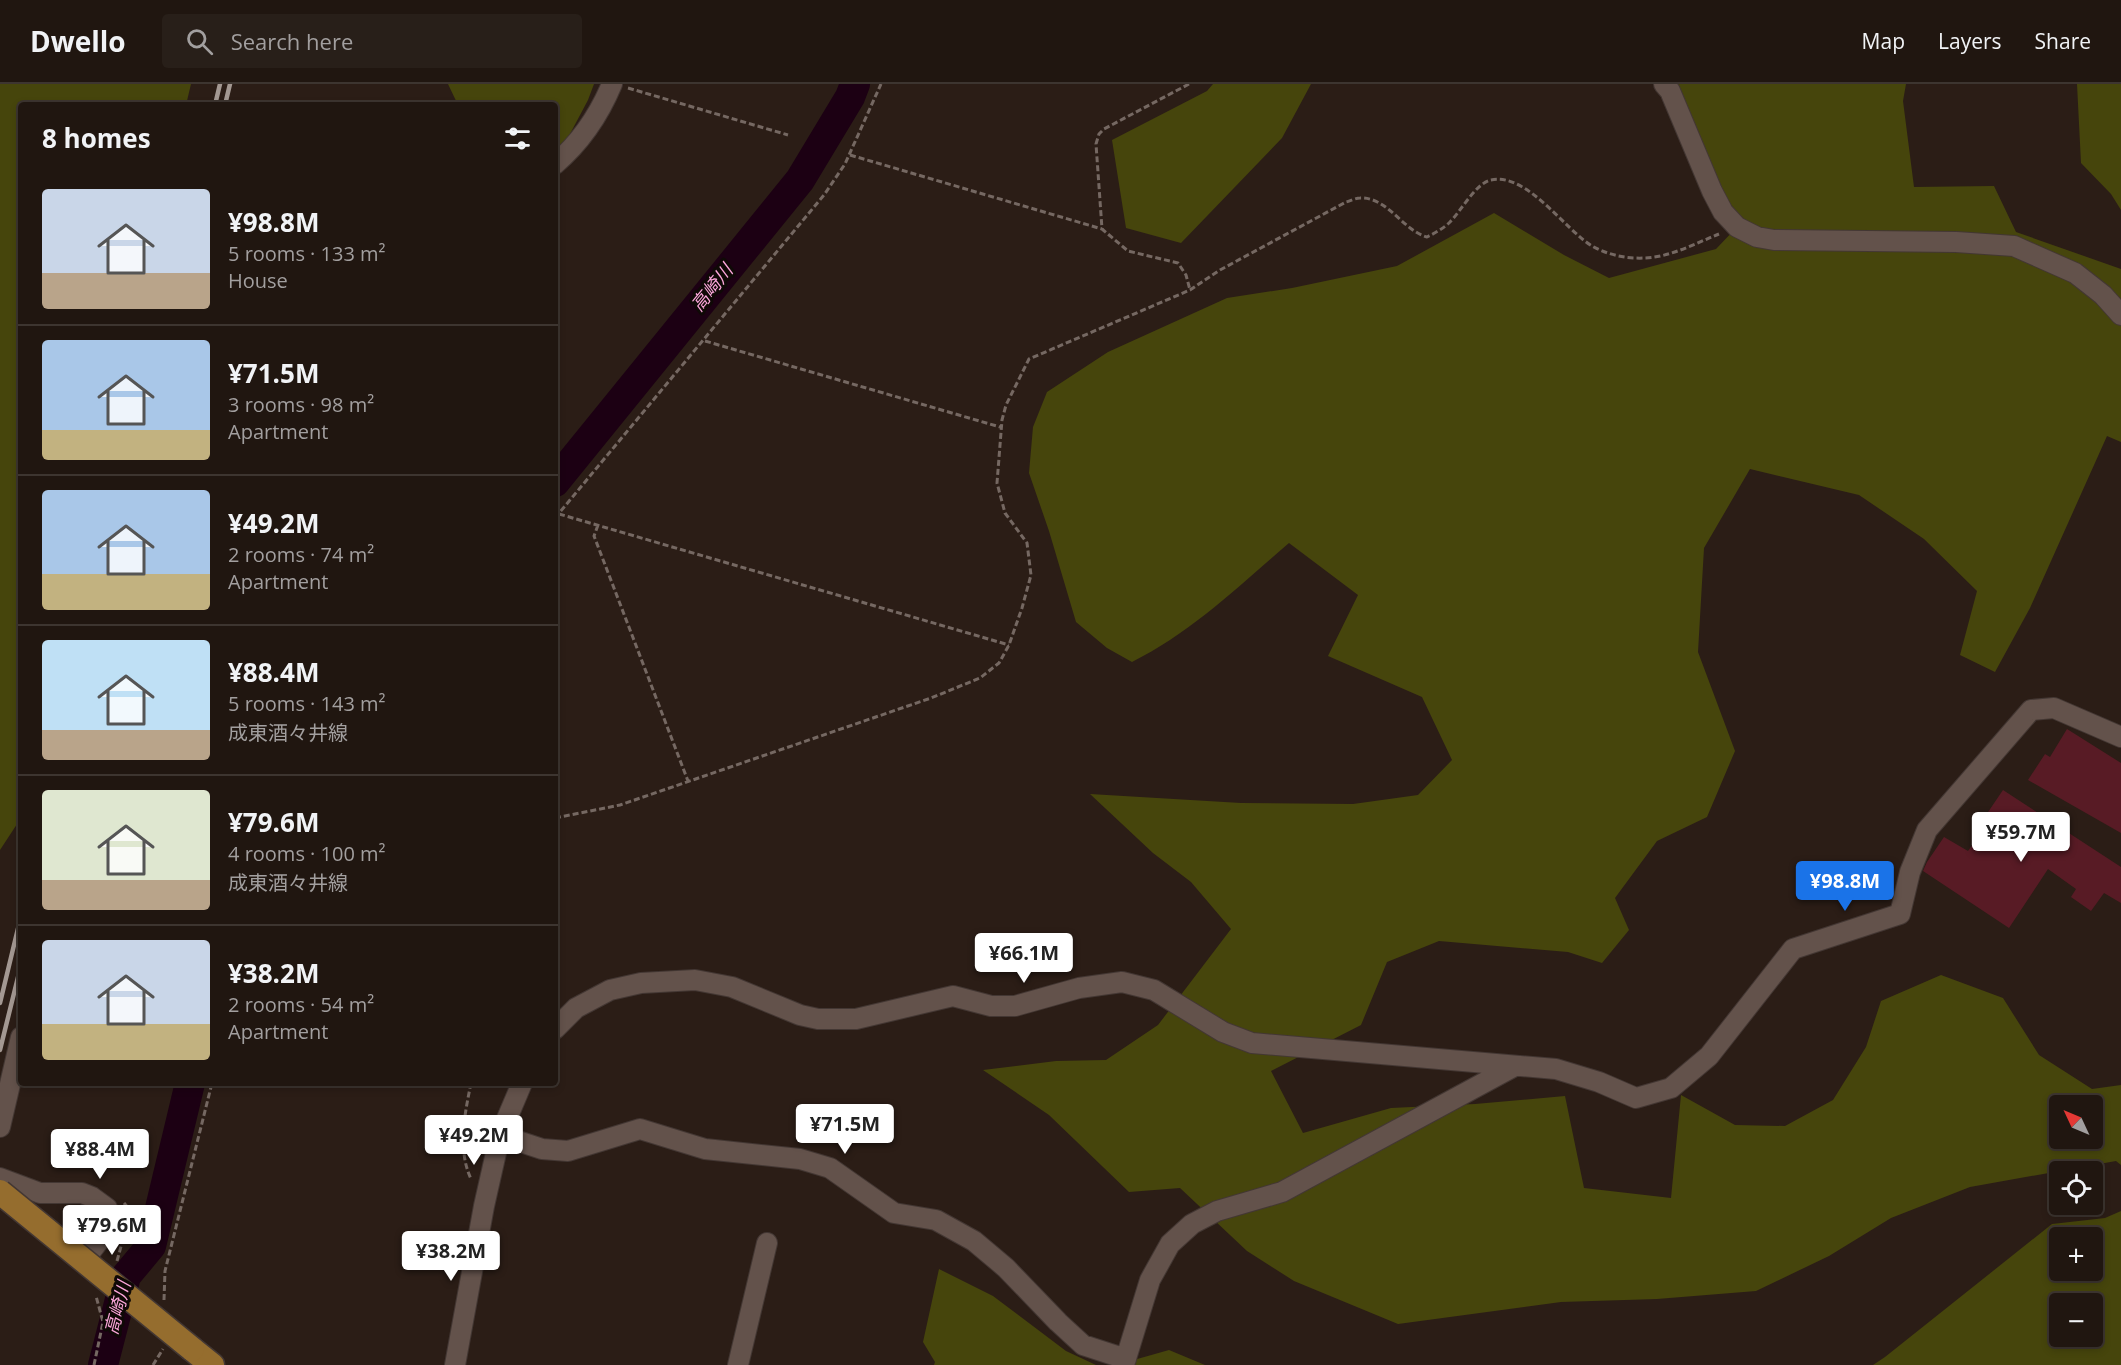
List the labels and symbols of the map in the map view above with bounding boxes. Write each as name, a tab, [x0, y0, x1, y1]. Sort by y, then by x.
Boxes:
water label: 高崎川	[685, 257, 739, 316]
pin: ¥59.7M	[1972, 812, 2070, 863]
pin: ¥98.8M	[1796, 861, 1894, 912]
pin: ¥66.1M	[975, 933, 1073, 984]
north arrow	[2049, 1095, 2103, 1149]
pin: ¥71.5M	[796, 1104, 894, 1155]
pin: ¥49.2M	[425, 1115, 523, 1166]
pin: ¥88.4M	[51, 1129, 149, 1180]
pin: ¥79.6M	[63, 1205, 161, 1256]
pin: ¥38.2M	[402, 1231, 500, 1282]
water label: 高崎川	[98, 1277, 136, 1337]

